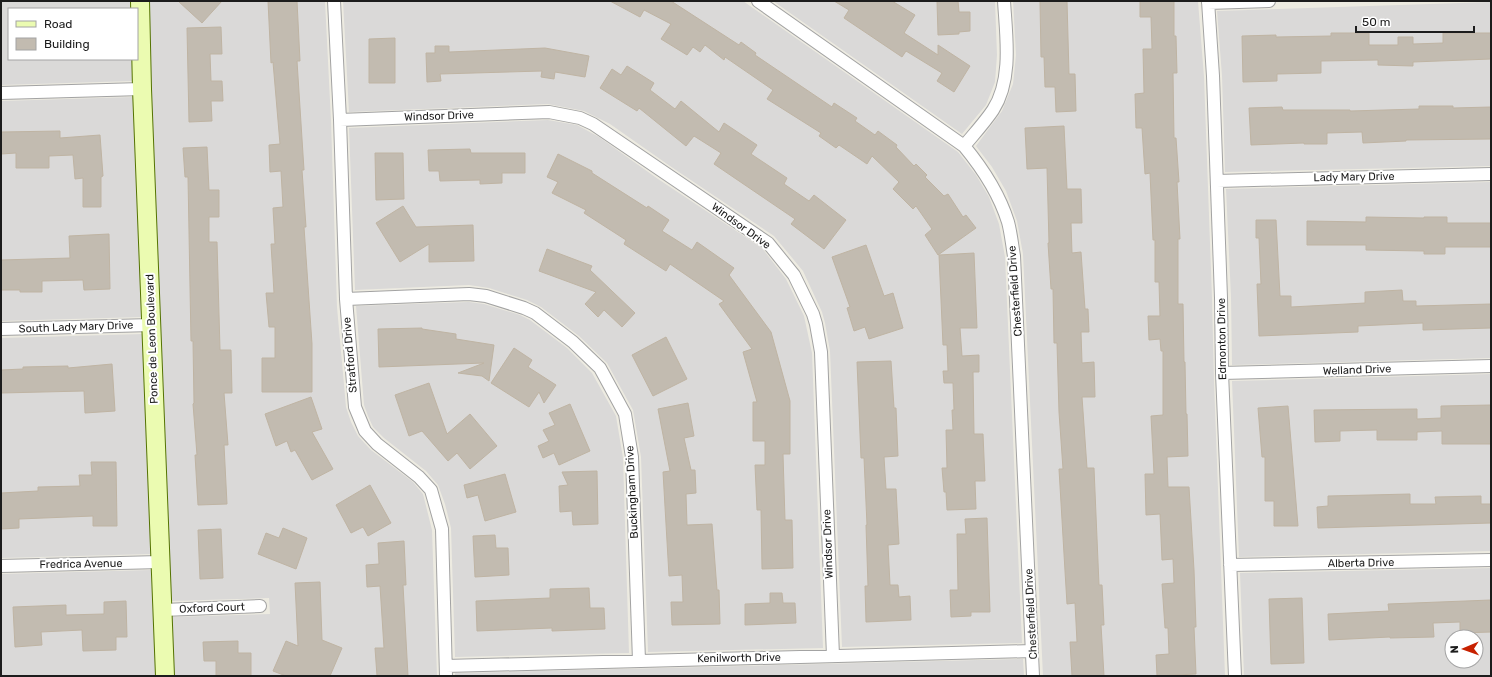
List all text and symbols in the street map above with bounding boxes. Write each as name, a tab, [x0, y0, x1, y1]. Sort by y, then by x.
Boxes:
legend	[8, 8, 138, 60]
scale bar	[1356, 8, 1474, 34]
text: 50 m	[1362, 15, 1390, 29]
text: Road	[44, 17, 72, 31]
text: Building	[44, 37, 90, 51]
street label: Windsor Drive	[404, 108, 474, 124]
street label: Lady Mary Drive	[1313, 170, 1395, 184]
street label: Windsor Drive	[709, 200, 773, 252]
street label: Chesterfield Drive	[1005, 245, 1025, 337]
street label: Ponce de Leon Boulevard	[143, 274, 161, 404]
street label: Edmonton Drive	[1215, 298, 1229, 380]
street label: Stratford Drive	[340, 317, 360, 393]
street label: South Lady Mary Drive	[18, 319, 134, 335]
street label: Welland Drive	[1323, 362, 1391, 378]
street label: Buckingham Drive	[623, 445, 641, 539]
street label: Windsor Drive	[820, 509, 836, 579]
street label: Alberta Drive	[1328, 556, 1394, 570]
street label: Fredrica Avenue	[39, 557, 123, 571]
street label: Chesterfield Drive	[1022, 568, 1040, 660]
street label: Oxford Court	[179, 600, 246, 616]
north arrow	[1444, 629, 1484, 669]
text: N	[1448, 645, 1461, 654]
street label: Kenilworth Drive	[697, 651, 781, 665]

